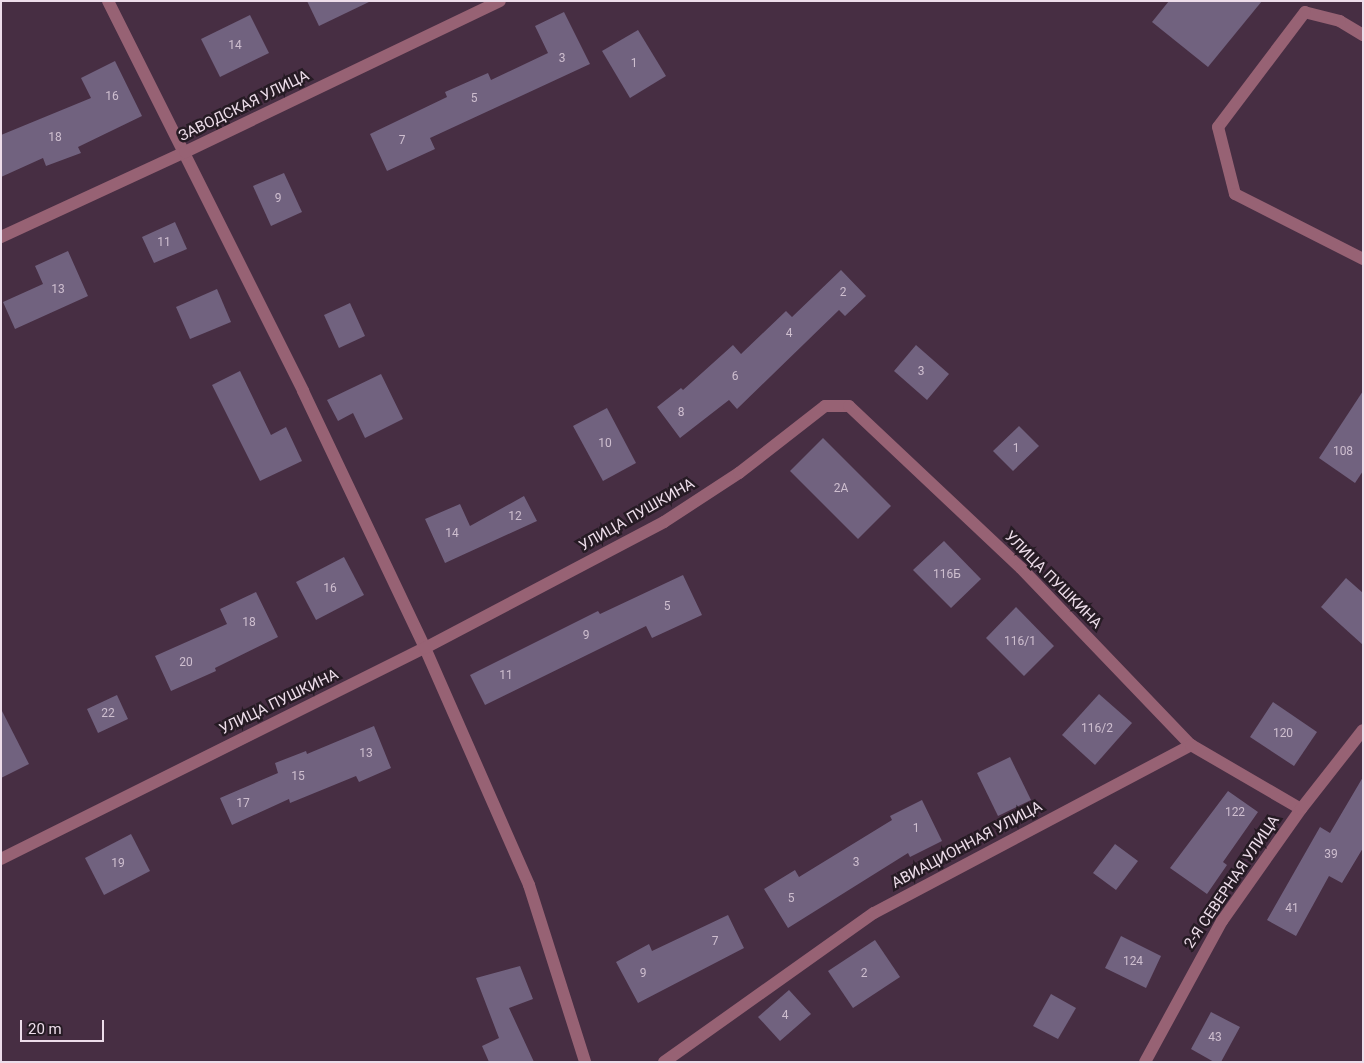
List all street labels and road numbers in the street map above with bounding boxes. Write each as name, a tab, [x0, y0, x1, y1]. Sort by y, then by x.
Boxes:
street label: ЗАВОДСКАЯ УЛИЦА	[176, 67, 312, 145]
street label: УЛИЦА ПУШКИНА	[576, 475, 698, 555]
street label: УЛИЦА ПУШКИНА	[1001, 528, 1105, 632]
street label: УЛИЦА ПУШКИНА	[217, 665, 341, 739]
street label: АВИАЦИОННАЯ УЛИЦА	[889, 798, 1045, 892]
street label: 2-Я СЕВЕРНАЯ УЛИЦА	[1181, 812, 1283, 952]

